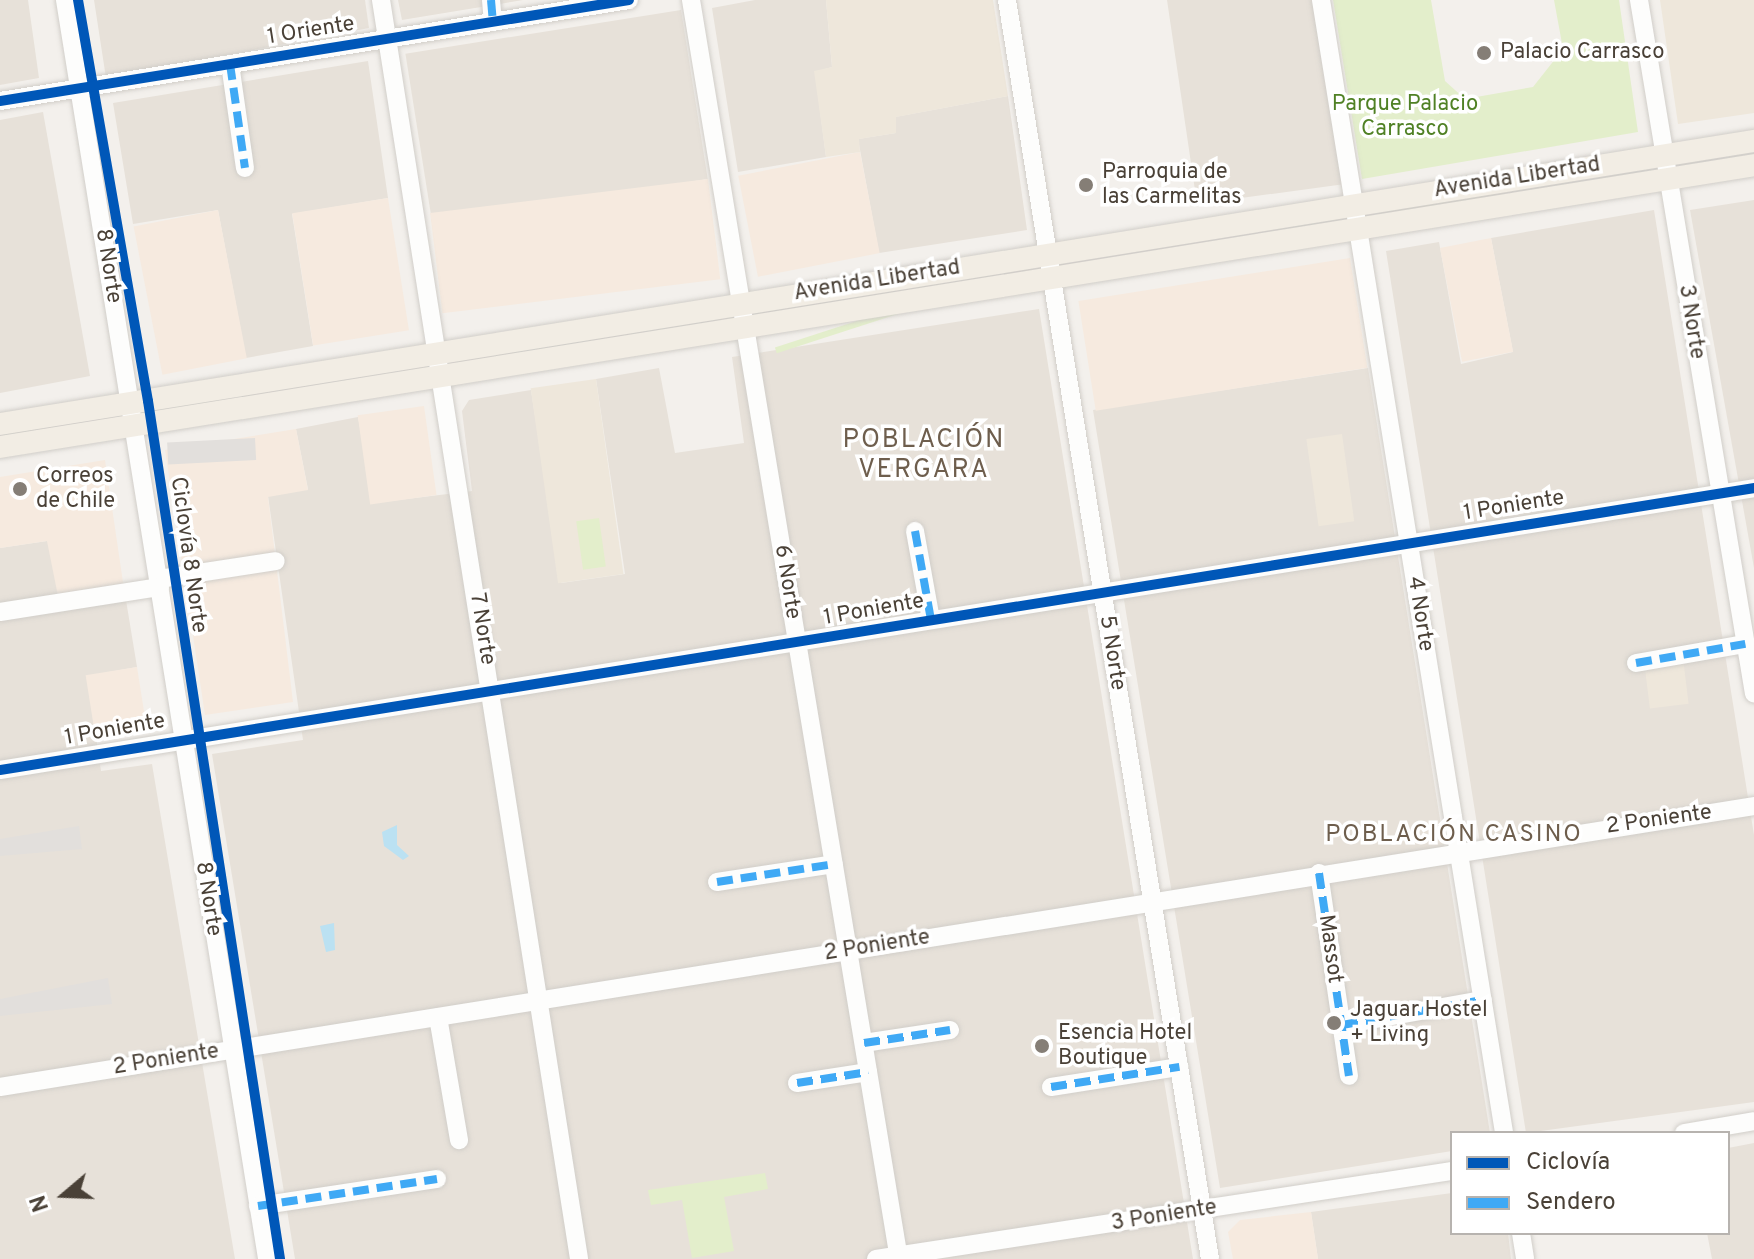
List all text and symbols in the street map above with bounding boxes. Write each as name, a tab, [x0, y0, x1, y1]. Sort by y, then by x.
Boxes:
street label: 1 Oriente	[266, 11, 356, 51]
place label: Palacio Carrasco	[1500, 40, 1664, 66]
marker: Palacio Carrasco	[1475, 44, 1493, 62]
park label: Parque Palacio Carrasco	[1332, 91, 1478, 142]
street label: Avenida Libertad	[1432, 152, 1602, 204]
place label: Parroquia de las Carmelitas	[1102, 159, 1242, 210]
marker: Parroquia de las Carmelitas	[1077, 176, 1095, 194]
street label: 8 Norte	[89, 227, 127, 305]
street label: Avenida Libertad	[792, 255, 962, 307]
street label: 3 Norte	[1672, 283, 1710, 361]
district label: POBLACIÓN VERGARA	[843, 425, 1005, 486]
place label: Correos de Chile	[36, 463, 115, 514]
street label: Ciclovía 8 Norte	[164, 475, 212, 635]
marker: Correos de Chile	[11, 480, 29, 498]
street label: 1 Poniente	[1462, 485, 1566, 527]
street label: 6 Norte	[768, 543, 806, 621]
street label: 4 Norte	[1401, 575, 1439, 653]
street label: 1 Poniente	[822, 588, 926, 632]
street label: 7 Norte	[463, 591, 501, 667]
street label: 5 Norte	[1093, 614, 1131, 692]
street label: 1 Poniente	[63, 708, 167, 752]
street label: 2 Poniente	[1604, 800, 1714, 840]
district label: POBLACIÓN CASINO	[1325, 822, 1583, 850]
street label: 8 Norte	[189, 860, 227, 938]
street label: Massot	[1312, 913, 1348, 985]
street label: 2 Poniente	[822, 925, 932, 967]
place label: Jaguar Hostel + Living	[1350, 997, 1488, 1048]
marker: Jaguar Hostel + Living	[1325, 1014, 1343, 1032]
place label: Esencia Hotel Boutique	[1058, 1020, 1192, 1072]
marker: Esencia Hotel Boutique	[1033, 1037, 1051, 1055]
street label: 2 Poniente	[111, 1039, 221, 1081]
legend	[1450, 1131, 1730, 1235]
text: Ciclovía	[1526, 1148, 1610, 1178]
north arrow	[24, 1155, 104, 1235]
text: Sendero	[1526, 1188, 1616, 1218]
text: N	[26, 1191, 56, 1215]
street label: 3 Poniente	[1109, 1195, 1219, 1237]

